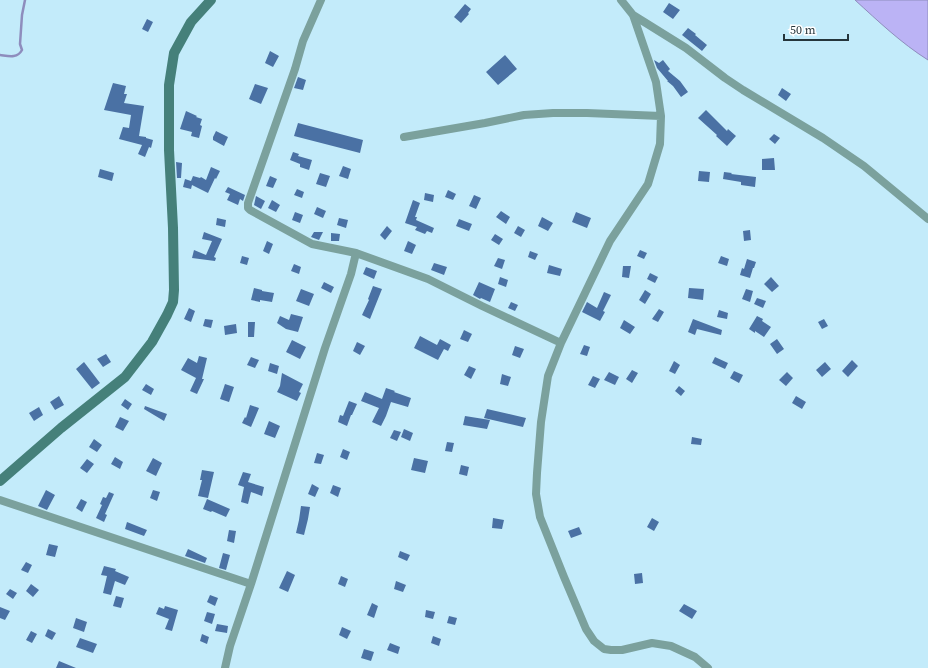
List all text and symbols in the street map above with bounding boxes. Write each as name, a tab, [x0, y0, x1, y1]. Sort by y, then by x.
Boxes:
scale bar	[784, 16, 848, 42]
text: 50 m	[790, 22, 816, 38]

